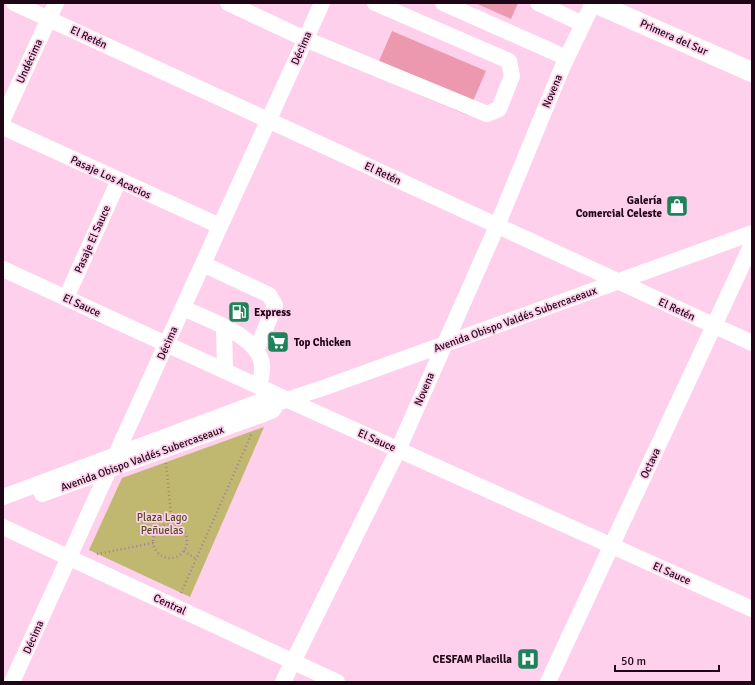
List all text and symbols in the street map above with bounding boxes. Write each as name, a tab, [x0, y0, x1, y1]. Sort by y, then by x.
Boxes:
street label: Primera del Sur	[638, 17, 710, 58]
street label: El Retén	[68, 23, 109, 52]
street label: Décima	[288, 29, 315, 67]
street label: Undécima	[14, 37, 46, 85]
street label: Novena	[540, 72, 565, 110]
street label: Pasaje Los Acacios	[68, 153, 153, 202]
street label: El Retén	[362, 159, 403, 188]
shop icon: Galería Comercial Celeste	[664, 193, 690, 219]
place label: Galería Comercial Celeste	[576, 194, 663, 220]
street label: Pasaje El Sauce	[72, 203, 113, 275]
street label: Avenida Obispo Valdés Subercaseaux	[432, 284, 599, 355]
street label: El Sauce	[61, 291, 103, 320]
street label: El Retén	[656, 295, 697, 324]
fuel station icon: Express	[226, 299, 252, 325]
place label: Express	[254, 306, 291, 319]
street label: Décima	[154, 324, 181, 362]
supermarket icon: Top Chicken	[265, 329, 291, 355]
place label: Top Chicken	[294, 336, 351, 349]
street label: Novena	[412, 370, 437, 408]
street label: Avenida Obispo Valdés Subercaseaux	[59, 423, 226, 494]
street label: El Sauce	[356, 426, 398, 455]
street label: Octava	[638, 445, 663, 481]
park label: Plaza Lago Peñuelas	[137, 511, 188, 537]
street label: El Sauce	[651, 559, 693, 588]
street label: Central	[151, 591, 188, 618]
street label: Décima	[20, 618, 47, 656]
hospital icon: CESFAM Placilla	[515, 646, 541, 672]
scale bar	[615, 647, 719, 673]
place label: CESFAM Placilla	[432, 653, 512, 666]
text: 50 m	[621, 654, 646, 669]

